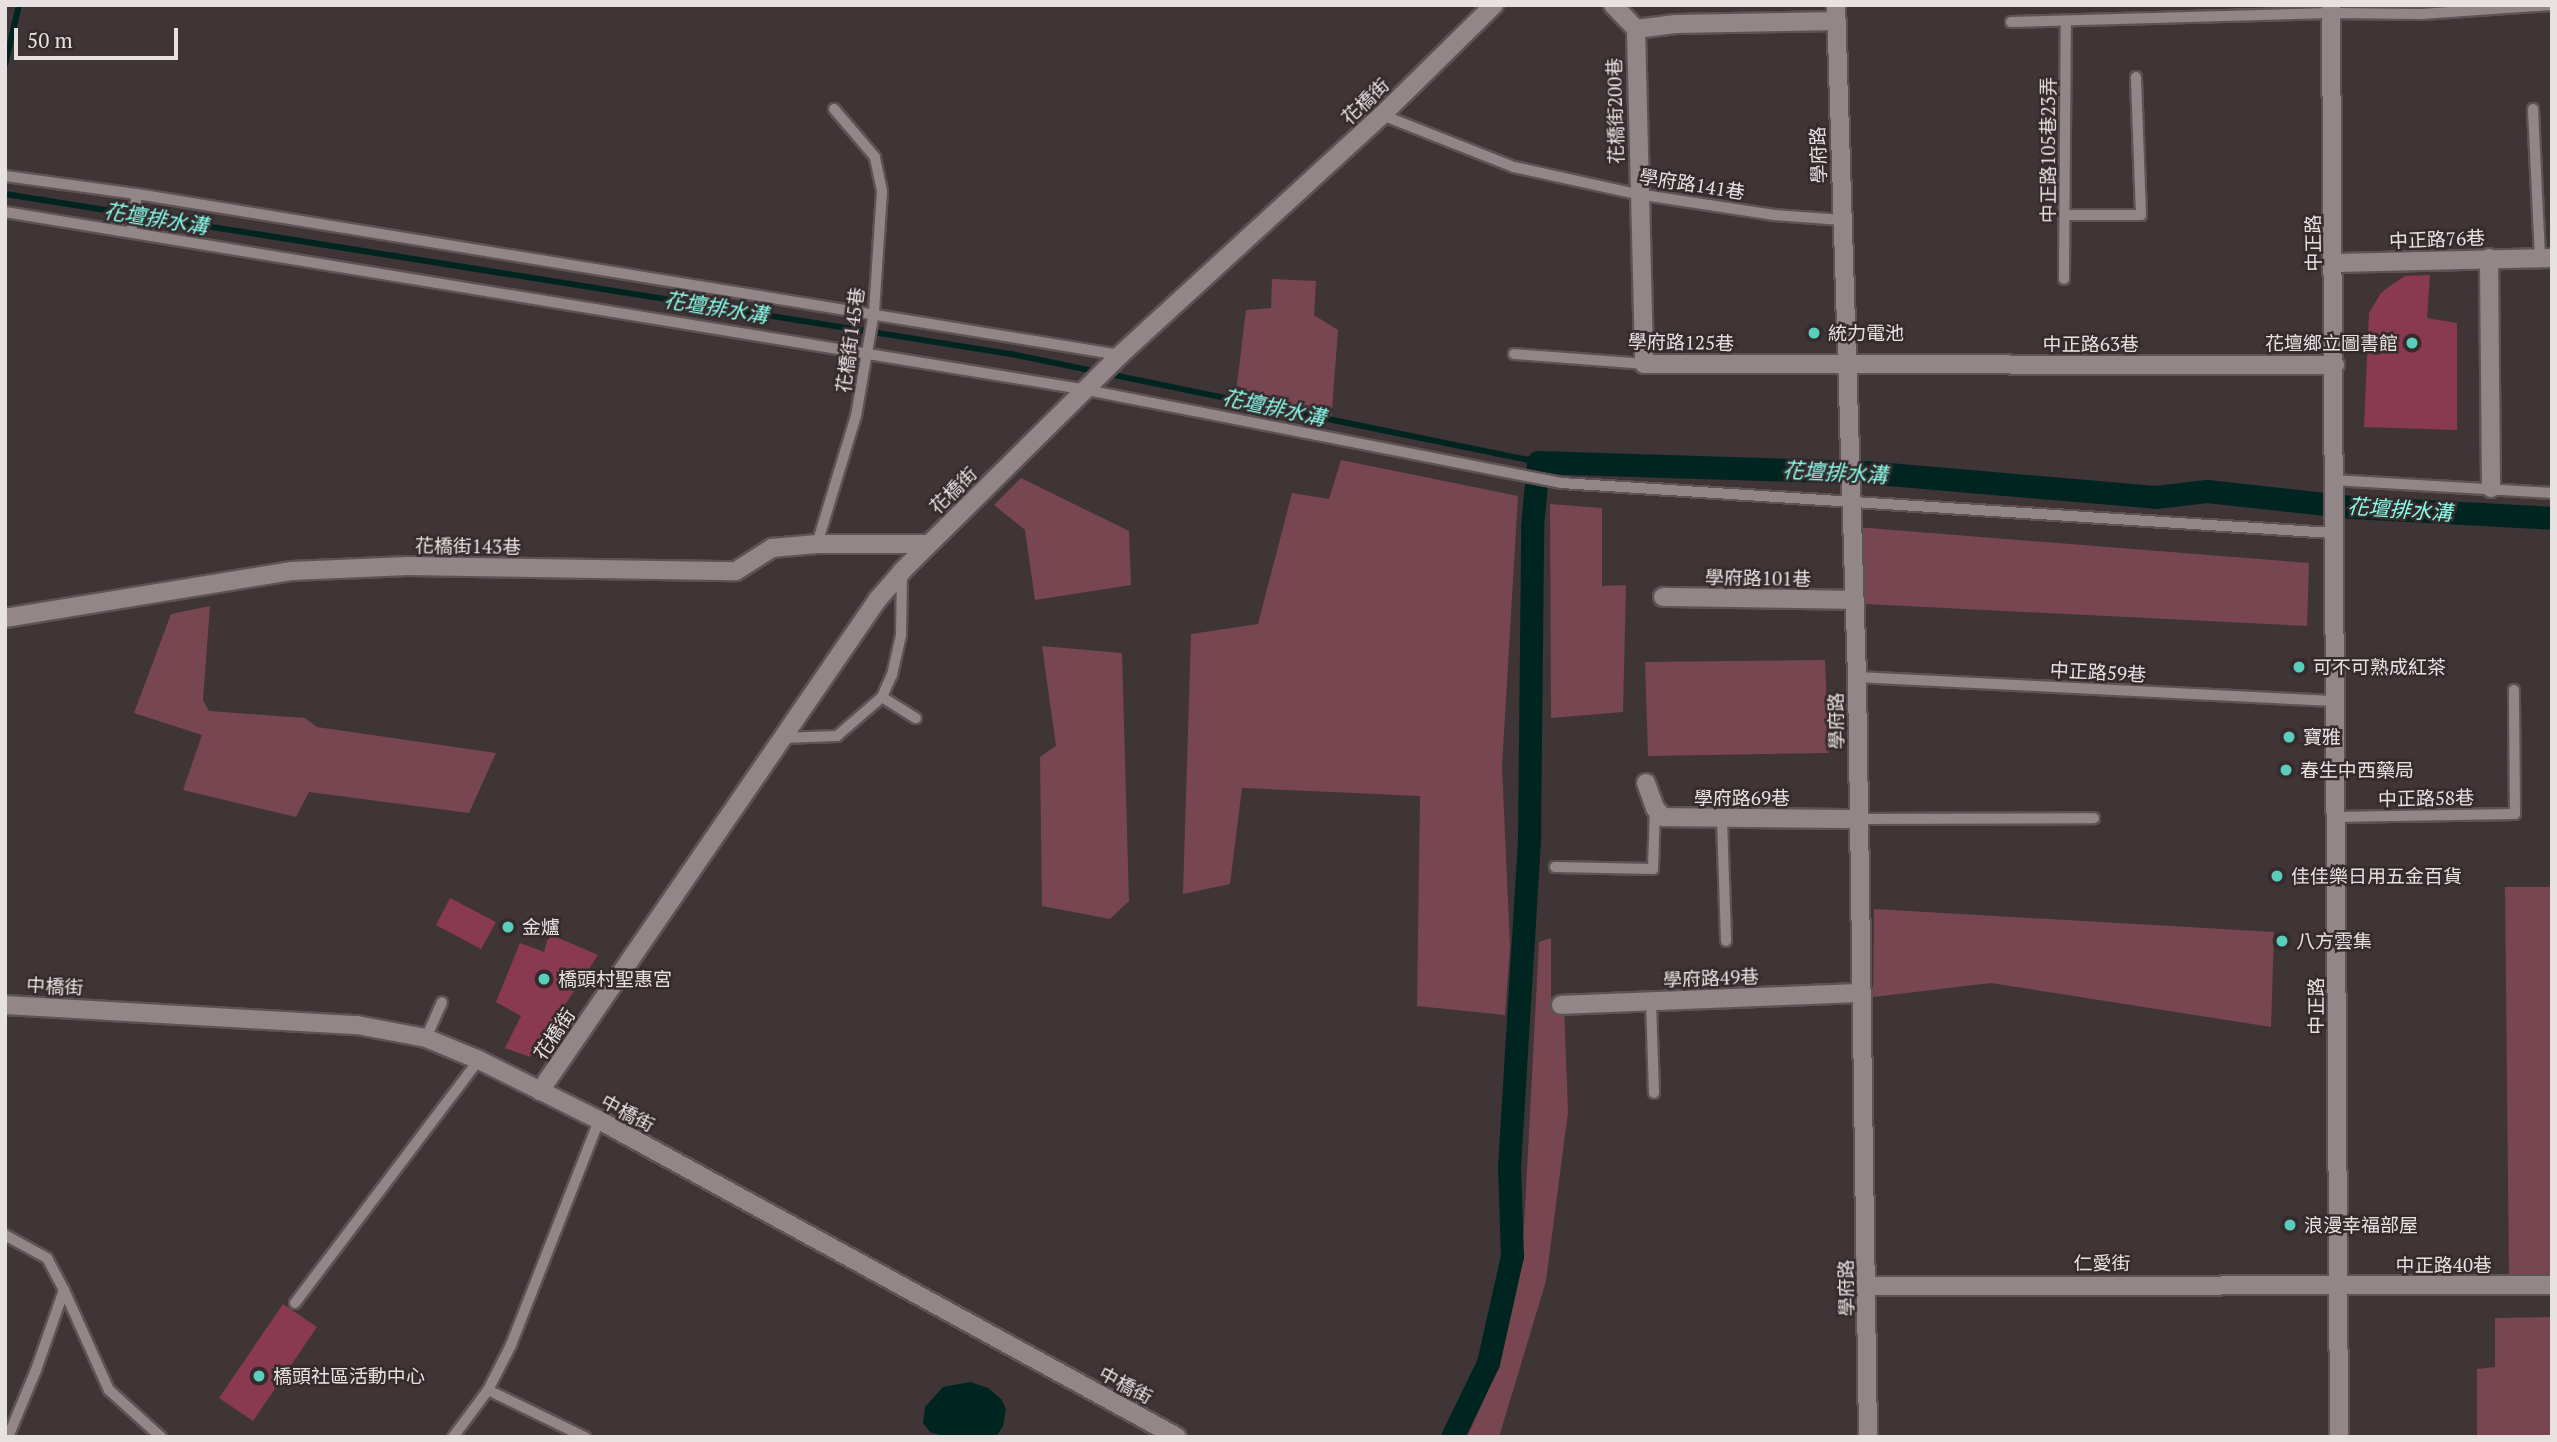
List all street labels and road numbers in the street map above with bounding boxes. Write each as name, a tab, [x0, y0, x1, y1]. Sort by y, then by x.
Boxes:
street label: 花橋街200巷	[1603, 58, 1627, 164]
street label: 花橋街	[1336, 73, 1394, 129]
street label: 中正路105巷23弄	[2037, 77, 2059, 223]
street label: 學府路	[1806, 126, 1830, 184]
street label: 學府路141巷	[1638, 164, 1746, 204]
street label: 中正路	[2301, 214, 2325, 272]
street label: 中正路76巷	[2389, 226, 2485, 252]
street label: 花橋街145巷	[831, 286, 869, 394]
street label: 學府路125巷	[1628, 330, 1734, 354]
street label: 中正路63巷	[2043, 333, 2139, 355]
street label: 花橋街	[925, 462, 981, 518]
street label: 花橋街143巷	[415, 534, 521, 558]
street label: 學府路101巷	[1705, 566, 1811, 590]
street label: 中正路59巷	[2049, 658, 2147, 686]
street label: 學府路	[1824, 692, 1848, 750]
street label: 中正路58巷	[2378, 786, 2474, 810]
street label: 學府路69巷	[1694, 787, 1790, 809]
street label: 學府路49巷	[1663, 965, 1759, 991]
street label: 中橋街	[26, 973, 84, 999]
street label: 中正路	[2305, 978, 2327, 1034]
street label: 花橋街	[529, 1004, 579, 1064]
street label: 中橋街	[597, 1090, 659, 1136]
street label: 仁愛街	[2074, 1252, 2130, 1274]
street label: 中正路40巷	[2396, 1254, 2492, 1276]
street label: 學府路	[1834, 1259, 1858, 1317]
street label: 中橋街	[1095, 1362, 1157, 1408]

